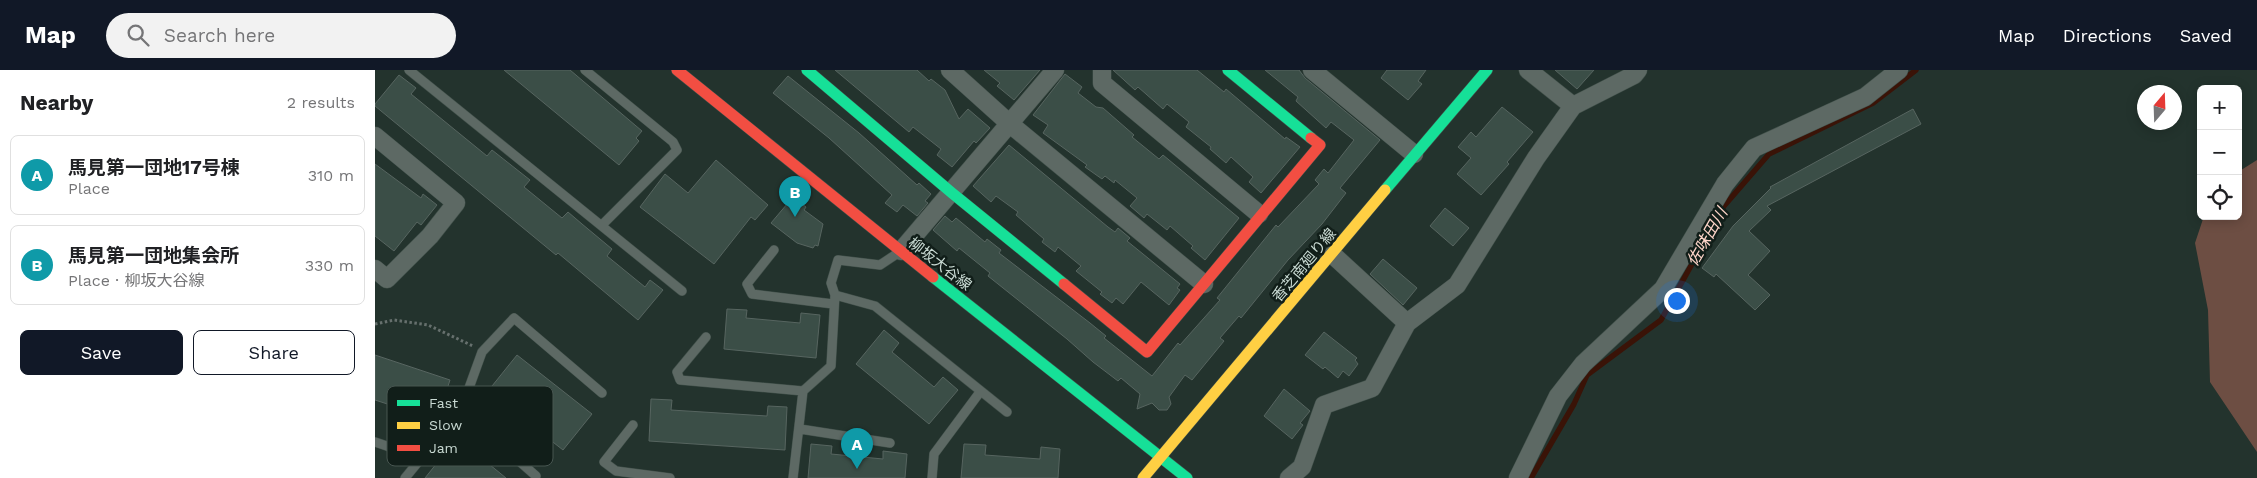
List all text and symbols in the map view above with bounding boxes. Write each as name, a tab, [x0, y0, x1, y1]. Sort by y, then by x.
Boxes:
search box	[106, 13, 456, 58]
text: Map	[25, 21, 76, 49]
icon: search	[124, 21, 152, 49]
text: Search here	[164, 24, 275, 47]
text: Map	[1998, 25, 2035, 46]
text: Directions	[2063, 25, 2152, 46]
text: Saved	[2180, 25, 2232, 46]
north arrow	[2137, 85, 2182, 130]
map controls	[2197, 85, 2242, 220]
button: +	[2197, 85, 2242, 130]
text: Nearby	[20, 90, 93, 115]
text: 2 results	[287, 93, 355, 112]
button: −	[2197, 130, 2242, 175]
text: 馬見第一団地17号棟	[68, 156, 240, 179]
text: A	[32, 166, 42, 185]
text: 310 m	[308, 166, 354, 185]
button: locate	[2197, 175, 2242, 220]
pin: B	[779, 176, 811, 217]
text: Place	[68, 179, 110, 198]
water label: 佐味田川	[1683, 203, 1732, 269]
street label: 香芝南廻り線	[1268, 225, 1340, 305]
street label: 柳坂大谷線	[905, 234, 975, 294]
text: 馬見第一団地集会所	[68, 244, 239, 267]
text: B	[32, 256, 42, 275]
text: 330 m	[305, 256, 354, 275]
text: Place · 柳坂大谷線	[68, 271, 204, 290]
your location	[1664, 288, 1690, 314]
button: Save	[20, 330, 183, 375]
button: Share	[193, 330, 355, 375]
legend	[387, 386, 553, 466]
text: Fast	[429, 395, 458, 411]
text: Slow	[429, 417, 462, 433]
pin: A	[841, 428, 873, 469]
text: Jam	[429, 440, 458, 456]

